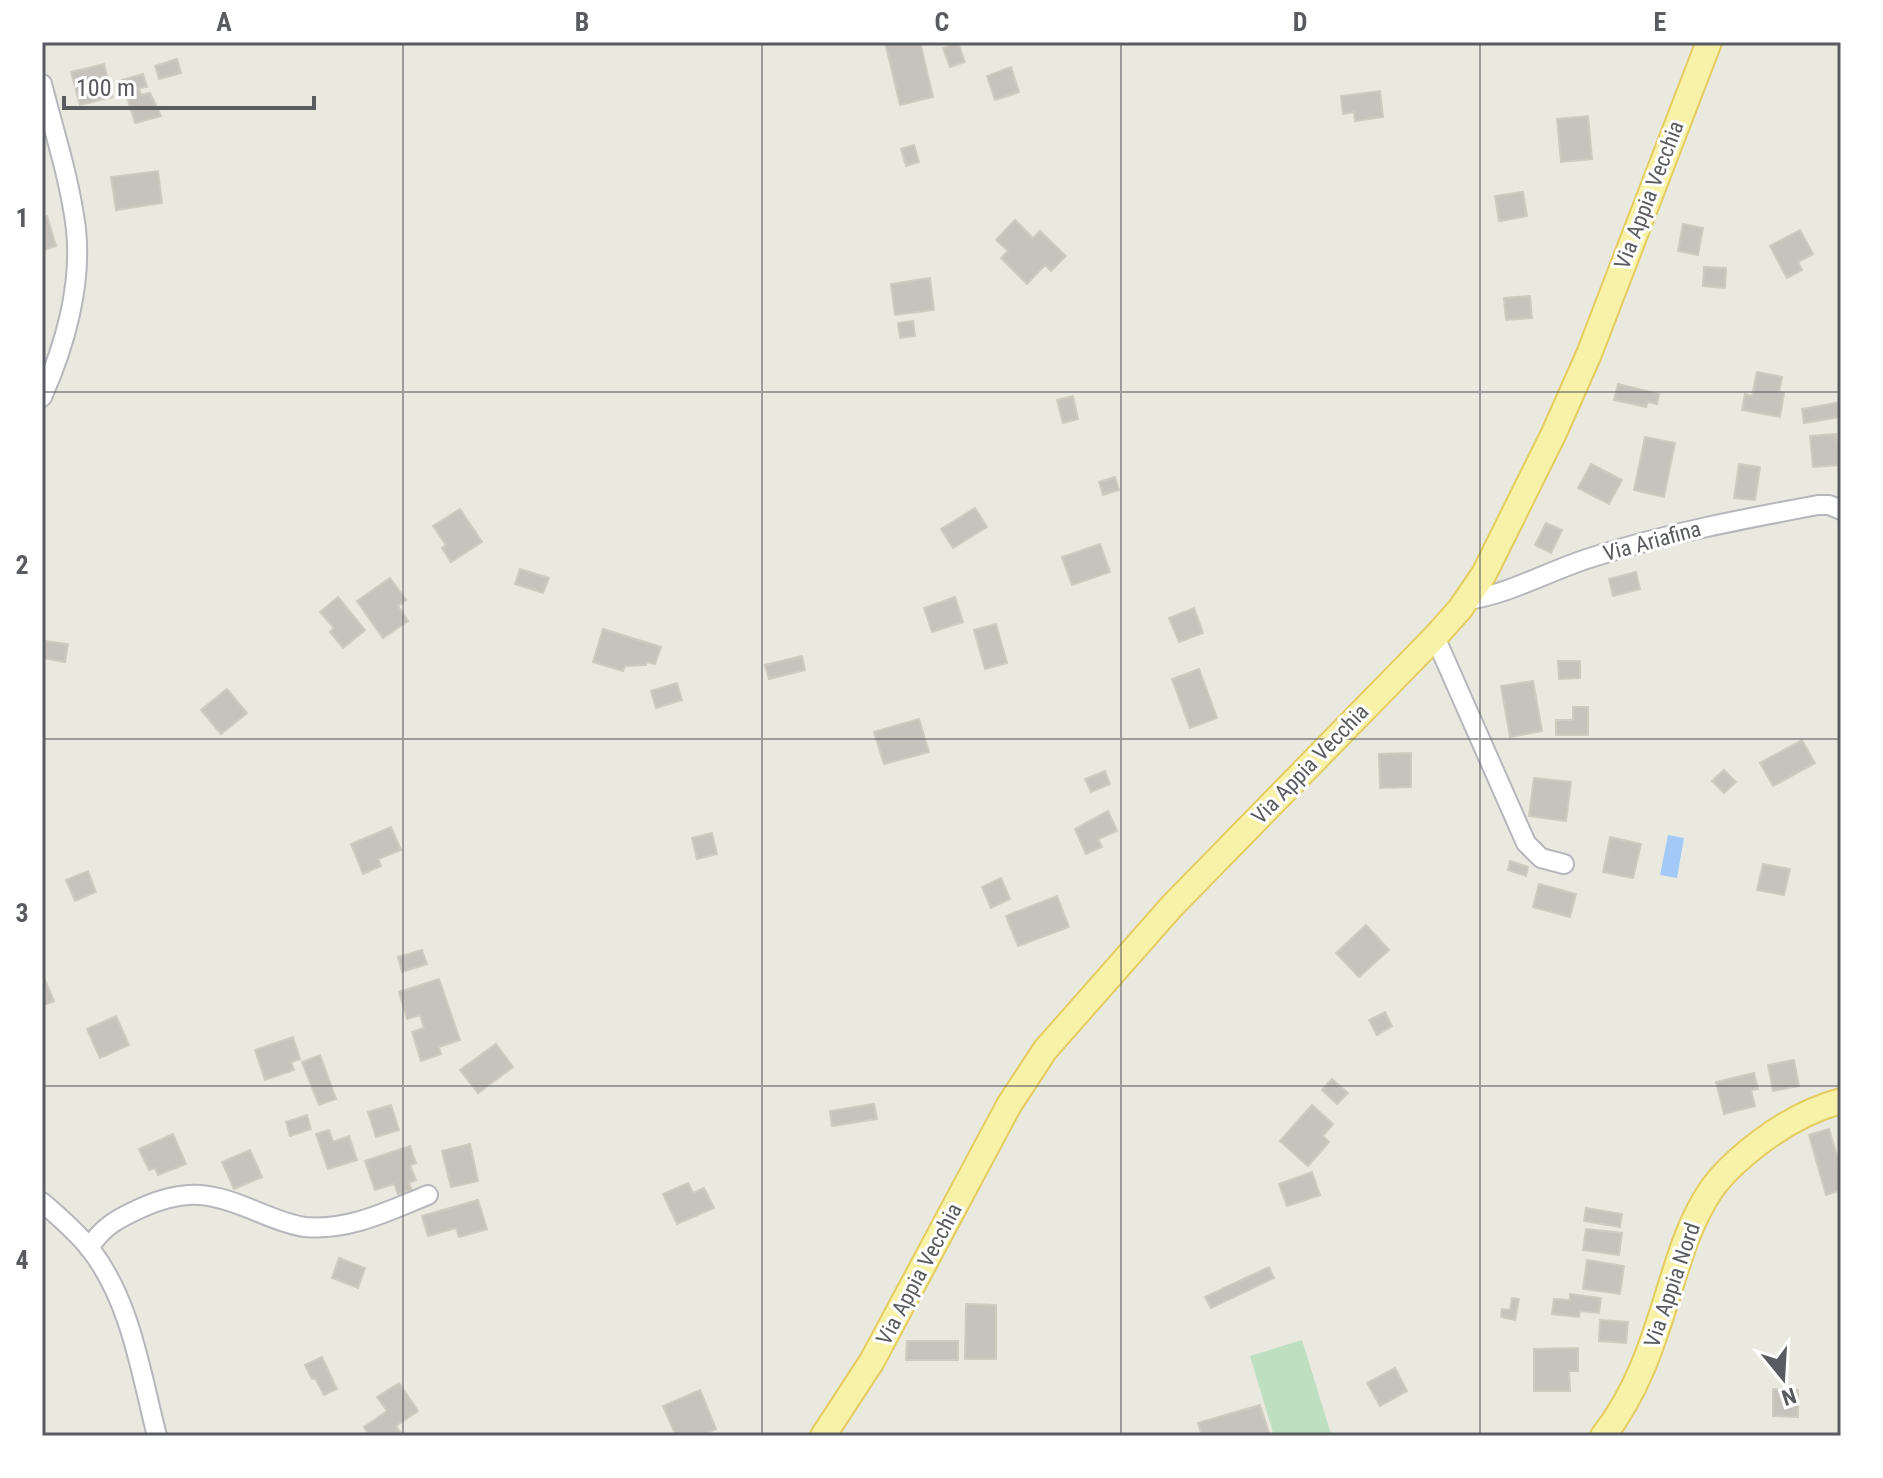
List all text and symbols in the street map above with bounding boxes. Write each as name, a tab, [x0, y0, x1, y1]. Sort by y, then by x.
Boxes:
text: A	[216, 7, 232, 37]
text: B	[575, 7, 589, 37]
text: C	[935, 7, 950, 37]
text: D	[1293, 7, 1307, 37]
text: E	[1654, 7, 1667, 37]
scale bar	[64, 60, 314, 110]
text: 100 m	[76, 74, 135, 102]
street label: Via Appia Vecchia	[1609, 117, 1689, 273]
text: 1	[15, 203, 29, 233]
street label: Via Ariafina	[1600, 516, 1704, 566]
text: 2	[15, 550, 29, 580]
street label: Via Appia Vecchia	[1247, 699, 1373, 829]
text: 3	[15, 898, 29, 928]
street label: Via Appia Vecchia	[871, 1199, 967, 1349]
street label: Via Appia Nord	[1639, 1219, 1705, 1351]
text: 4	[15, 1245, 29, 1275]
north arrow	[1743, 1338, 1823, 1418]
text: N	[1779, 1383, 1799, 1411]

